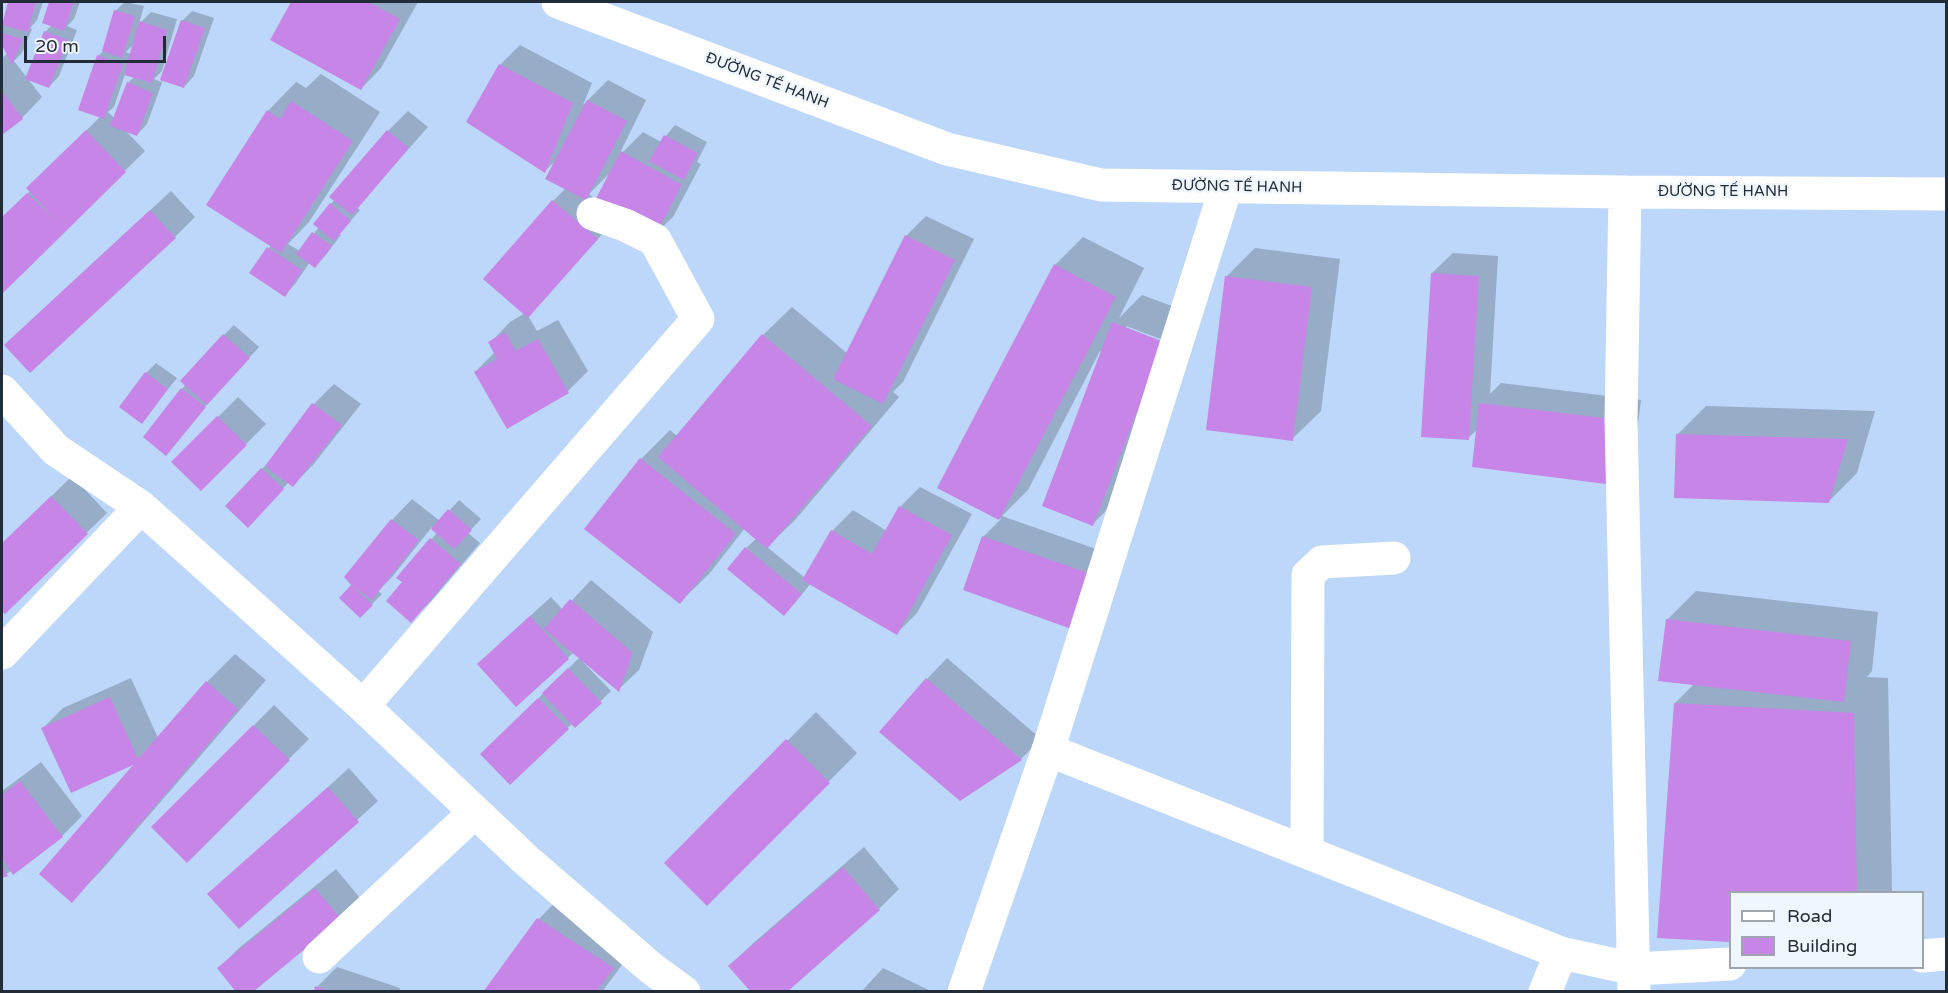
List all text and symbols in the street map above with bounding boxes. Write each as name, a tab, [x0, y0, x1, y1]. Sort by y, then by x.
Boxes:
scale bar	[27, 24, 170, 62]
text: 20 m	[35, 35, 79, 57]
street label: ĐƯỜNG TẾ HANH	[703, 49, 831, 113]
street label: ĐƯỜNG TẾ HANH	[1171, 177, 1303, 197]
street label: ĐƯỜNG TẾ HANH	[1658, 183, 1788, 201]
legend	[1729, 891, 1924, 969]
text: Road	[1787, 905, 1832, 927]
text: Building	[1787, 935, 1857, 957]

